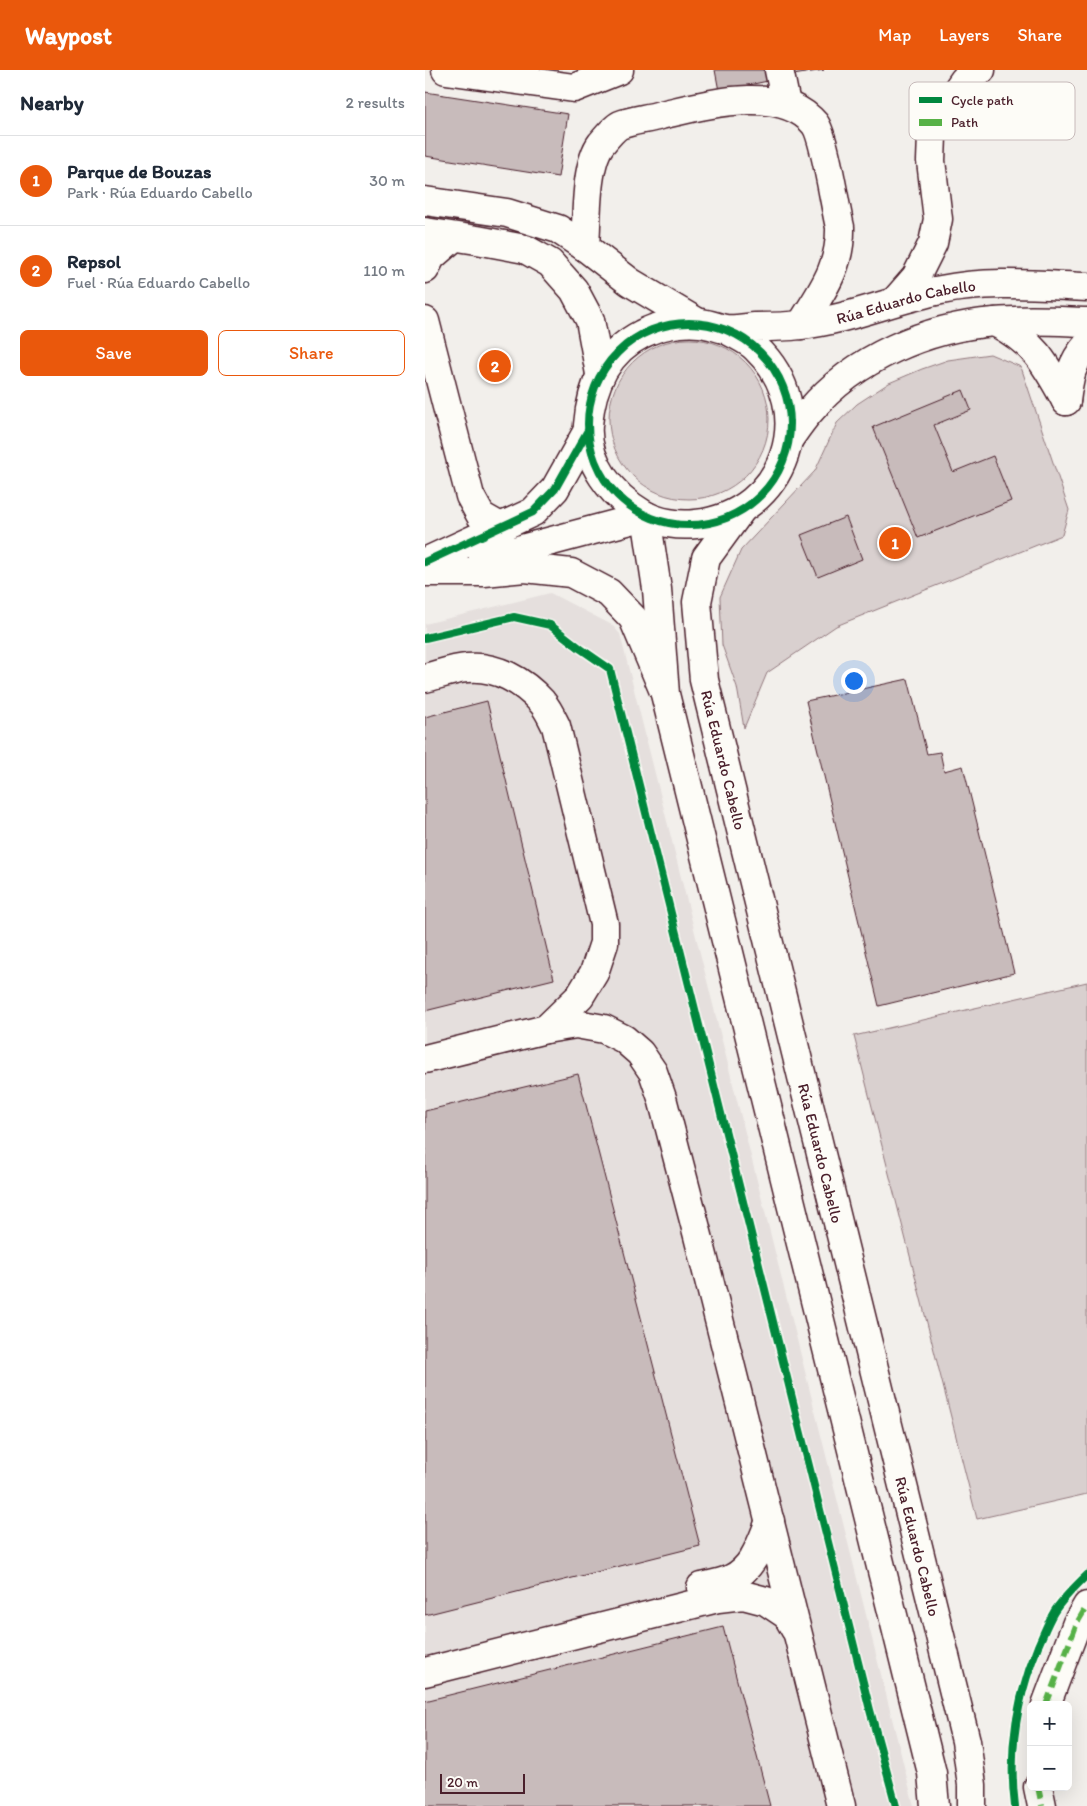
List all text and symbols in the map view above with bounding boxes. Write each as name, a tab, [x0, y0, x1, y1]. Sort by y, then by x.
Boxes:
text: Waypost	[25, 21, 112, 50]
text: Map	[878, 24, 911, 46]
text: Layers	[939, 24, 989, 46]
text: Share	[1017, 24, 1062, 46]
legend	[909, 82, 1075, 140]
text: Nearby	[20, 90, 84, 115]
text: Cycle path	[951, 92, 1014, 109]
text: 2 results	[345, 93, 405, 112]
text: Path	[951, 114, 978, 131]
text: Parque de Bouzas	[67, 160, 212, 183]
text: 1	[32, 171, 40, 190]
text: 30 m	[369, 171, 405, 190]
text: Park · Rúa Eduardo Cabello	[67, 183, 253, 202]
text: Repsol	[67, 250, 121, 273]
text: 2	[32, 261, 40, 280]
text: 110 m	[363, 261, 405, 280]
text: Fuel · Rúa Eduardo Cabello	[67, 273, 250, 292]
street label: Rúa Eduardo Cabello	[834, 276, 976, 328]
button: Save	[20, 330, 208, 376]
button: Share	[218, 330, 405, 376]
pin: 2	[479, 347, 511, 385]
pin: 1	[879, 524, 911, 562]
your location	[841, 668, 867, 694]
street label: Rúa Eduardo Cabello	[697, 688, 750, 832]
street label: Rúa Eduardo Cabello	[794, 1081, 847, 1225]
street label: Rúa Eduardo Cabello	[891, 1475, 944, 1618]
map controls	[1027, 1701, 1072, 1791]
button: +	[1027, 1701, 1072, 1746]
button: −	[1027, 1746, 1072, 1791]
scale bar	[440, 1771, 525, 1794]
text: 20 m	[447, 1774, 478, 1791]

